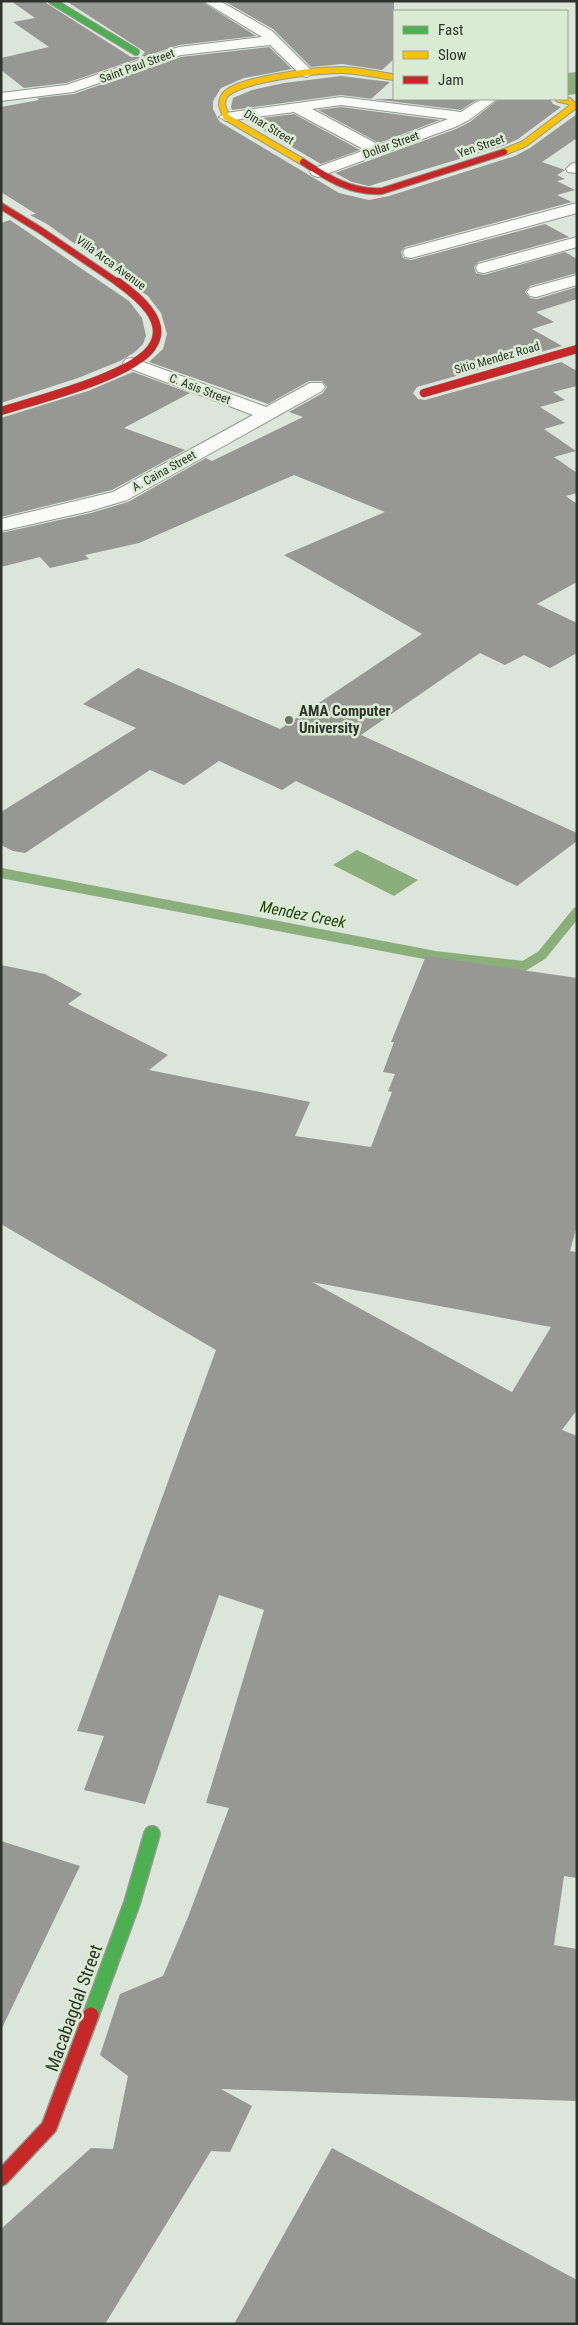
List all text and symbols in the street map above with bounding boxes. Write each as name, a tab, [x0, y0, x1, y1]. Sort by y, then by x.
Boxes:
legend	[393, 10, 568, 100]
text: Fast	[438, 21, 463, 39]
street label: Saint Paul Street	[98, 46, 177, 86]
text: Slow	[438, 46, 467, 64]
text: Jam	[438, 71, 464, 89]
street label: Dinar Street	[242, 107, 297, 148]
street label: Dollar Street	[361, 128, 421, 162]
street label: Yen Street	[456, 131, 507, 160]
street label: Villa Arca Avenue	[73, 233, 149, 293]
street label: Sitio Mendez Road	[453, 339, 541, 377]
street label: C. Asis Street	[168, 371, 233, 407]
street label: A. Caina Street	[130, 448, 199, 494]
place label: AMA Computer University	[299, 702, 391, 737]
marker: AMA Computer University	[283, 714, 295, 726]
water label: Mendez Creek	[258, 897, 348, 932]
street label: Macabagdal Street	[41, 1941, 106, 2074]

